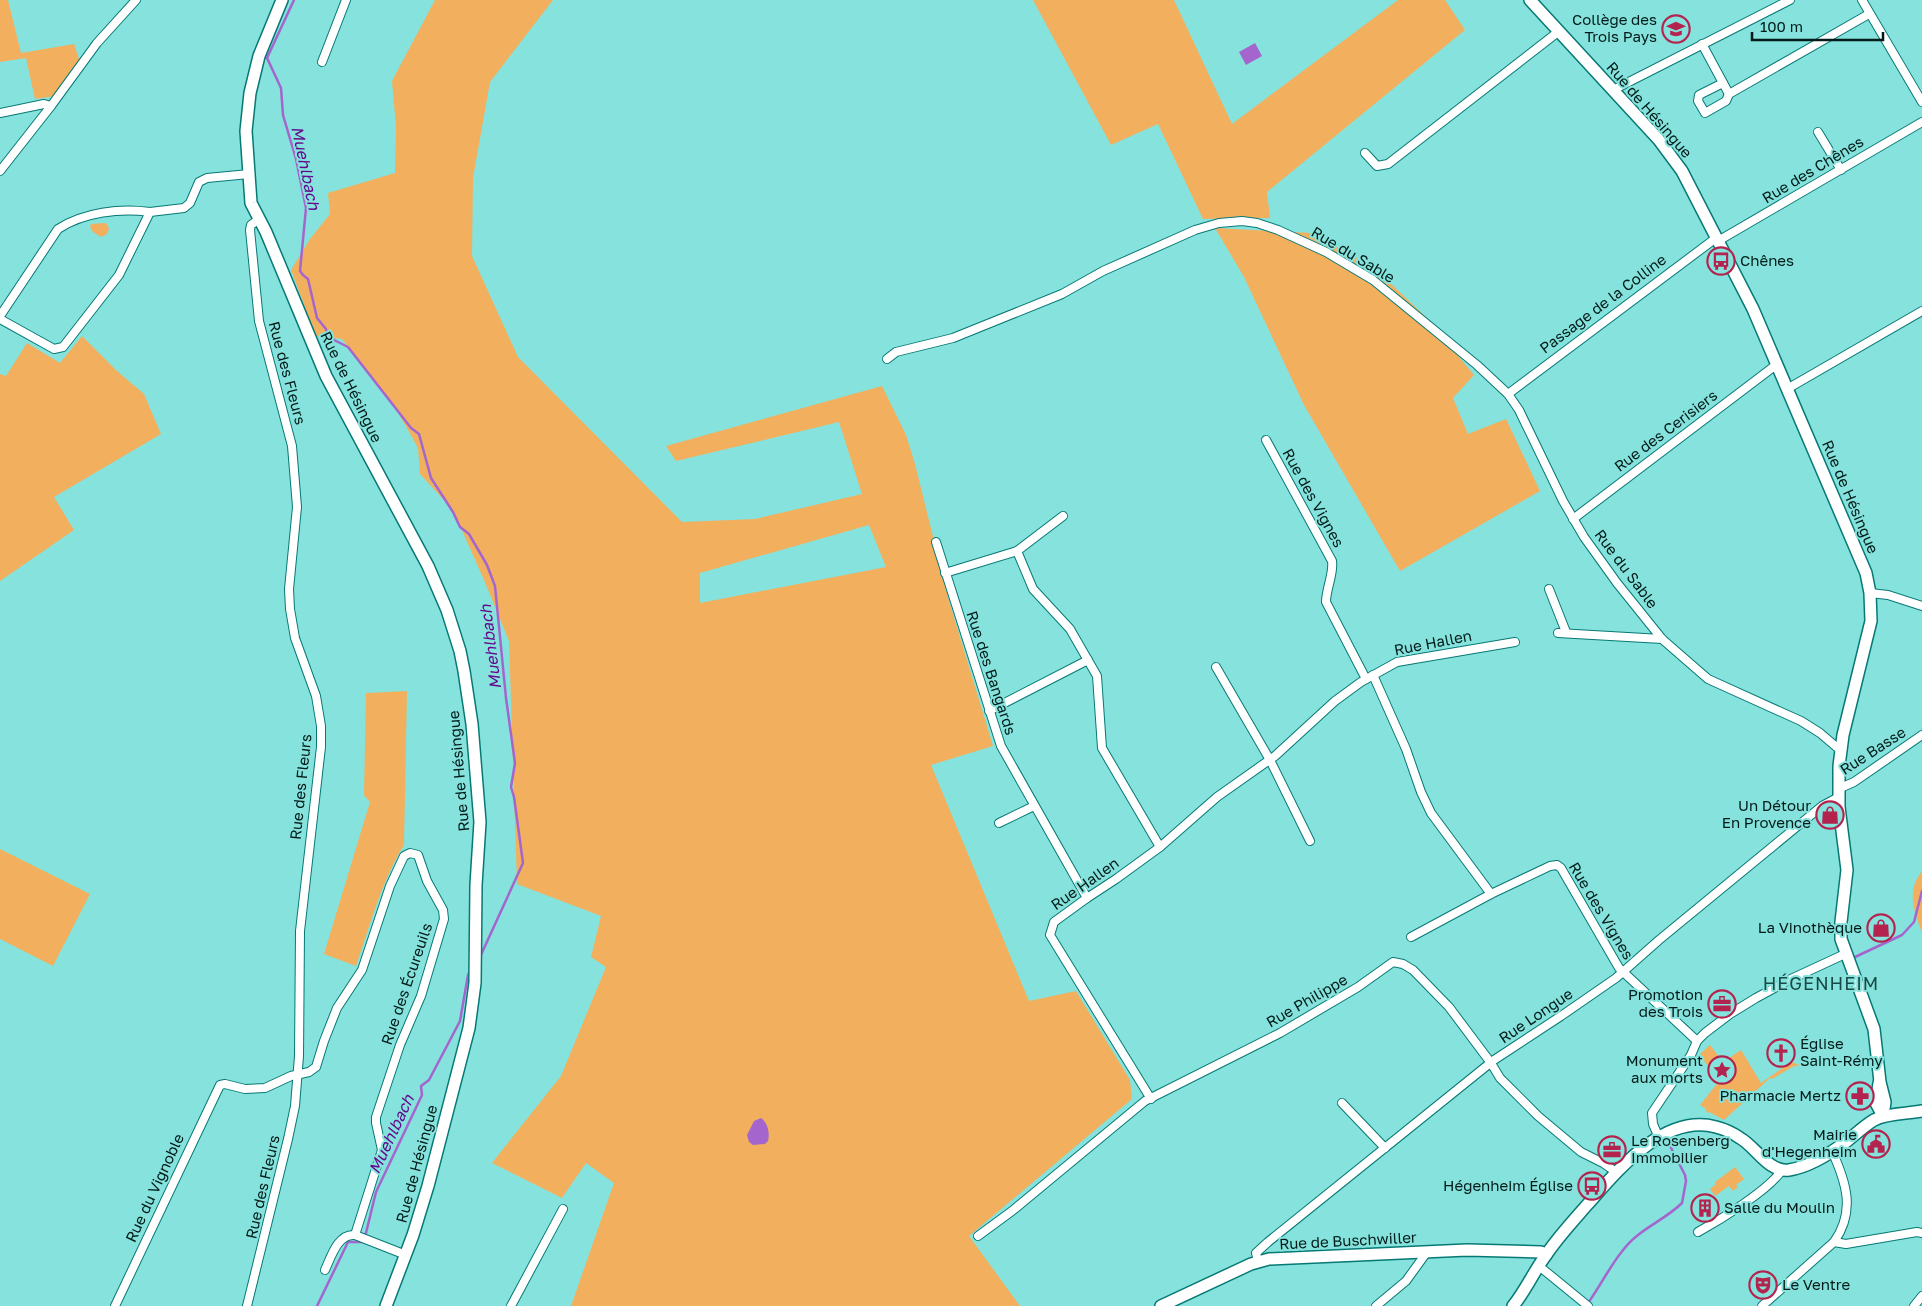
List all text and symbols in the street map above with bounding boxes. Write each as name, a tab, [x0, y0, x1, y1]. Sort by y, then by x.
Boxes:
place label: Collège des Trois Pays	[1572, 10, 1657, 45]
scale bar	[1752, 10, 1883, 42]
school or university icon: Collège des Trois Pays	[1661, 14, 1691, 44]
text: 100 m	[1760, 17, 1803, 35]
street label: Rue de Hésingue	[1603, 58, 1697, 161]
water label: Muehlbach	[287, 124, 325, 213]
street label: Rue des Chênes	[1759, 132, 1866, 206]
street label: Rue du Sable	[1309, 222, 1399, 286]
bus stop icon: Chênes	[1706, 246, 1736, 276]
street label: Passage de la Colline	[1536, 250, 1669, 357]
place label: Chênes	[1740, 251, 1794, 269]
street label: Rue des Fleurs	[266, 319, 310, 426]
street label: Rue de Hésingue	[317, 328, 387, 445]
street label: Rue des Cerisiers	[1610, 386, 1720, 475]
street label: Rue de Hésingue	[1819, 437, 1883, 556]
street label: Rue des Vignes	[1279, 445, 1348, 550]
street label: Rue du Sable	[1591, 525, 1662, 612]
water label: Muehlbach	[475, 602, 505, 690]
street label: Rue des Bangards	[963, 608, 1021, 737]
street label: Rue Hallen	[1392, 626, 1473, 658]
street label: Rue de Hésingue	[444, 710, 472, 832]
street label: Rue Basse	[1836, 722, 1909, 778]
street label: Rue des Fleurs	[286, 733, 315, 841]
place label: Un Détour En Provence	[1722, 796, 1811, 831]
shop icon: Un Détour En Provence	[1815, 800, 1845, 830]
street label: Rue Hallen	[1047, 853, 1122, 913]
street label: Rue des Vignes	[1566, 859, 1638, 962]
shop icon: La Vinothèque	[1866, 913, 1896, 943]
place label: La Vinothèque	[1758, 918, 1862, 936]
street label: Rue des Écureuils	[377, 920, 435, 1047]
street label: Rue Philippe	[1263, 970, 1350, 1031]
district label: HÉGENHEIM	[1763, 972, 1879, 994]
street label: Rue Longue	[1495, 984, 1576, 1046]
place label: Promotion des Trois	[1628, 985, 1703, 1020]
office icon: Promotion des Trois	[1707, 989, 1737, 1019]
place label: Église Saint-Rémy	[1800, 1034, 1883, 1069]
church icon: Église Saint-Rémy	[1766, 1038, 1796, 1068]
place label: Monument aux morts	[1626, 1051, 1703, 1086]
place icon: Monument aux morts	[1707, 1055, 1737, 1085]
pharmacy icon: Pharmacie Mertz	[1845, 1081, 1875, 1111]
place label: Pharmacie Mertz	[1720, 1086, 1841, 1104]
water label: Muehlbach	[364, 1090, 419, 1177]
street label: Rue de Hésingue	[392, 1102, 441, 1225]
place label: Mairie d'Hegenheim	[1762, 1125, 1857, 1160]
public building icon: Mairie d'Hegenheim	[1861, 1129, 1891, 1159]
street label: Rue du Vignoble	[121, 1130, 187, 1245]
place label: Le Rosenberg Immobilier	[1631, 1131, 1730, 1166]
street label: Rue des Fleurs	[241, 1133, 283, 1241]
office icon: Le Rosenberg Immobilier	[1597, 1135, 1627, 1165]
bus stop icon: Hégenheim Église	[1577, 1171, 1607, 1201]
place label: Hégenheim Église	[1443, 1176, 1573, 1194]
building icon: Salle du Moulin	[1690, 1193, 1720, 1223]
place label: Salle du Moulin	[1724, 1198, 1835, 1216]
street label: Rue de Buschwiller	[1279, 1227, 1417, 1253]
theatre icon: Le Ventre	[1748, 1270, 1778, 1300]
place label: Le Ventre	[1782, 1275, 1850, 1293]

